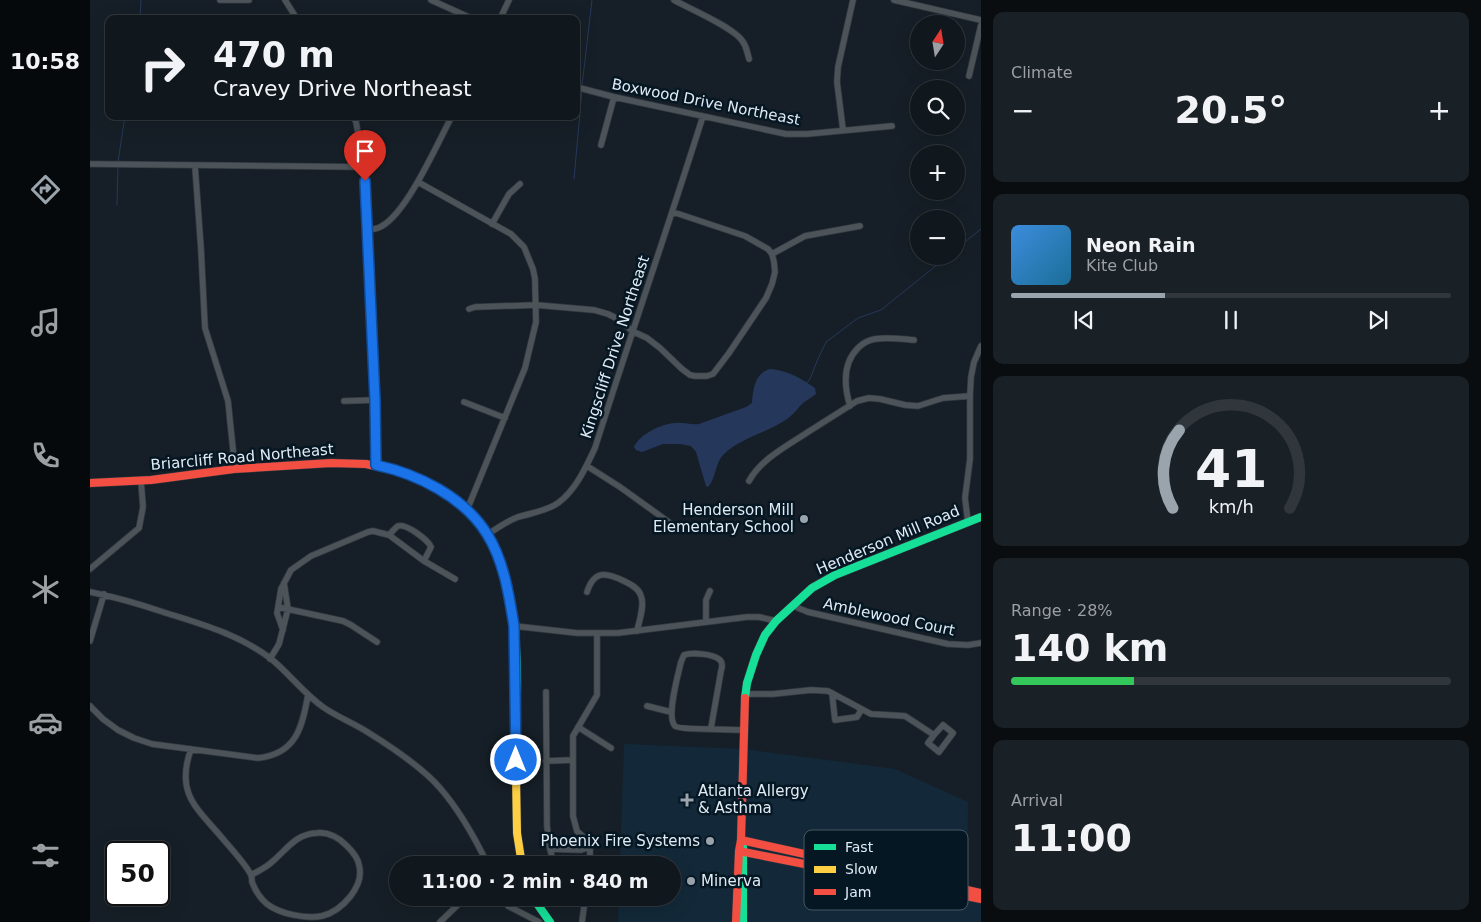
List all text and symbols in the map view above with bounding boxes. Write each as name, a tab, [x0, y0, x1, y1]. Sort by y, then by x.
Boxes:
north arrow	[910, 15, 965, 70]
map controls	[910, 15, 965, 265]
icon: right	[130, 35, 195, 100]
text: 470 m	[213, 35, 335, 75]
text: 10:58	[10, 49, 80, 74]
text: Climate	[1011, 63, 1073, 82]
street label: Boxwood Drive Northeast	[610, 75, 802, 129]
text: Cravey Drive Northeast	[213, 76, 472, 101]
button: search	[910, 80, 965, 135]
text: 20.5°	[1175, 88, 1287, 132]
text: −	[1011, 94, 1034, 127]
text: +	[1428, 94, 1451, 127]
pin	[344, 130, 386, 181]
icon: arrive	[351, 137, 379, 165]
button: +	[910, 145, 965, 200]
icon: directions	[28, 172, 63, 207]
button: −	[910, 210, 965, 265]
text: Neon Rain	[1086, 234, 1195, 256]
street label: Kingscliff Drive Northeast	[577, 253, 653, 441]
text: Kite Club	[1086, 256, 1158, 275]
icon: music	[28, 305, 63, 340]
icon: previous	[1070, 306, 1098, 334]
icon: pause	[1217, 306, 1245, 334]
icon: next	[1364, 306, 1392, 334]
icon: phone	[28, 438, 63, 473]
text: 41	[1195, 439, 1267, 499]
street label: Briarcliff Road Northeast	[150, 440, 334, 474]
text: km/h	[1208, 496, 1254, 517]
place label: Henderson Mill Elementary School	[653, 501, 794, 536]
street label: Henderson Mill Road	[814, 502, 962, 578]
marker: Henderson Mill Elementary School	[798, 513, 810, 525]
icon: climate	[28, 572, 63, 607]
street label: Amblewood Court	[822, 594, 956, 640]
text: Range · 28%	[1011, 601, 1113, 620]
text: 140 km	[1011, 626, 1168, 670]
icon: car	[28, 705, 63, 740]
position arrow	[489, 733, 541, 785]
place label: Atlanta Allergy & Asthma	[698, 782, 809, 817]
text: Arrival	[1011, 791, 1063, 810]
marker: Atlanta Allergy & Asthma	[680, 793, 694, 807]
text: 11:00	[1011, 816, 1132, 860]
legend	[804, 830, 968, 910]
place label: Phoenix Fire Systems	[540, 832, 700, 850]
marker: Phoenix Fire Systems	[704, 835, 716, 847]
icon: filters	[28, 838, 63, 873]
text: Fast	[845, 839, 874, 855]
speed limit sign: 50	[105, 841, 170, 906]
text: Slow	[845, 861, 878, 877]
text: 11:00 · 2 min · 840 m	[421, 870, 649, 892]
place label: Minerva	[701, 872, 761, 890]
marker: Minerva	[685, 875, 697, 887]
text: Jam	[844, 884, 871, 900]

